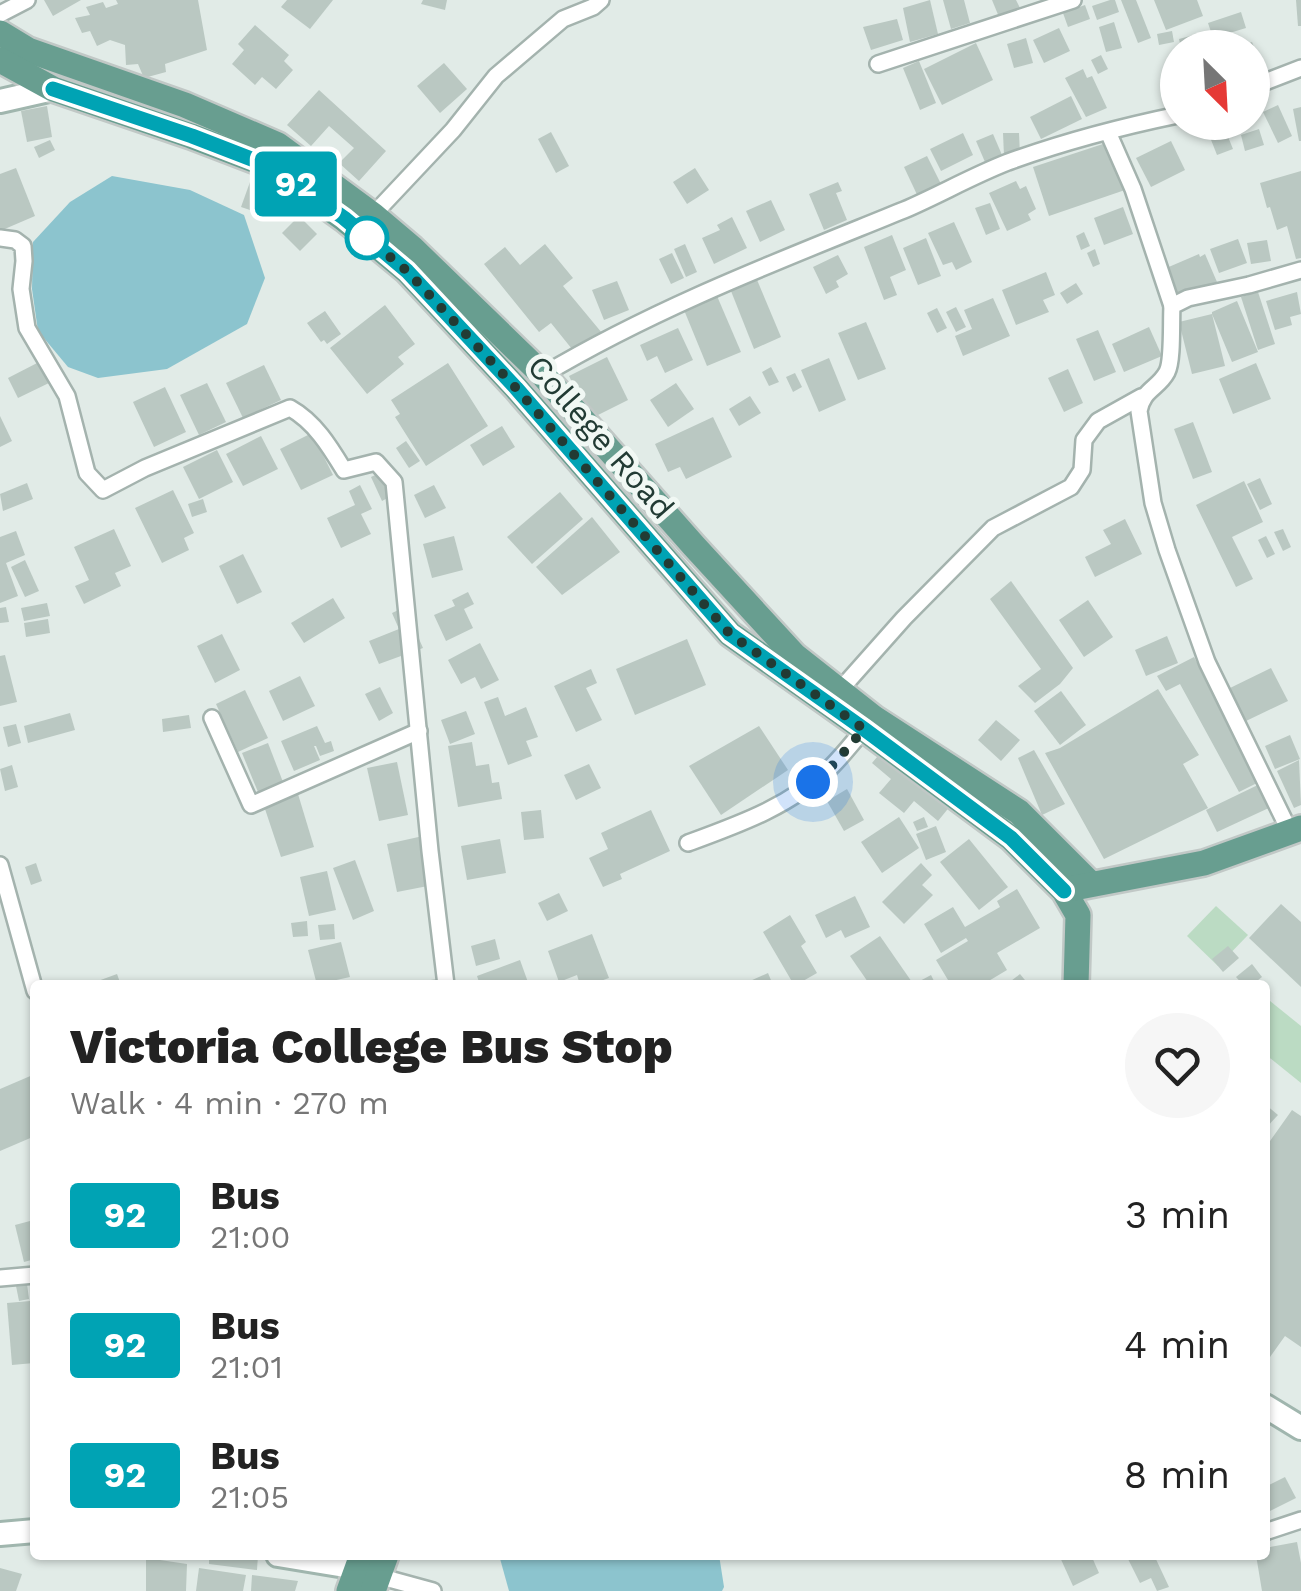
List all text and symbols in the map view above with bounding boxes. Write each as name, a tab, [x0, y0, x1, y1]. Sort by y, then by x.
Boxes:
north arrow	[1160, 30, 1270, 140]
map controls	[1160, 30, 1270, 140]
line badge: 92	[251, 152, 341, 216]
text: 92	[275, 163, 317, 205]
unlabelled marker	[346, 217, 388, 259]
street label: College Road	[520, 348, 682, 526]
your location	[788, 757, 838, 807]
button: heart	[1125, 1013, 1230, 1118]
text: Victoria College Bus Stop	[70, 1018, 673, 1075]
text: Walk · 4 min · 270 m	[70, 1084, 389, 1122]
text: Bus	[210, 1174, 280, 1218]
text: 3 min	[1125, 1193, 1230, 1237]
text: 92	[104, 1194, 146, 1236]
text: 21:00	[210, 1218, 290, 1256]
text: Bus	[210, 1304, 280, 1348]
text: 4 min	[1124, 1323, 1230, 1367]
text: 92	[104, 1324, 146, 1366]
text: 21:01	[210, 1348, 283, 1386]
text: Bus	[210, 1434, 280, 1478]
text: 8 min	[1124, 1453, 1230, 1497]
text: 92	[104, 1454, 146, 1496]
text: 21:05	[210, 1478, 289, 1516]

